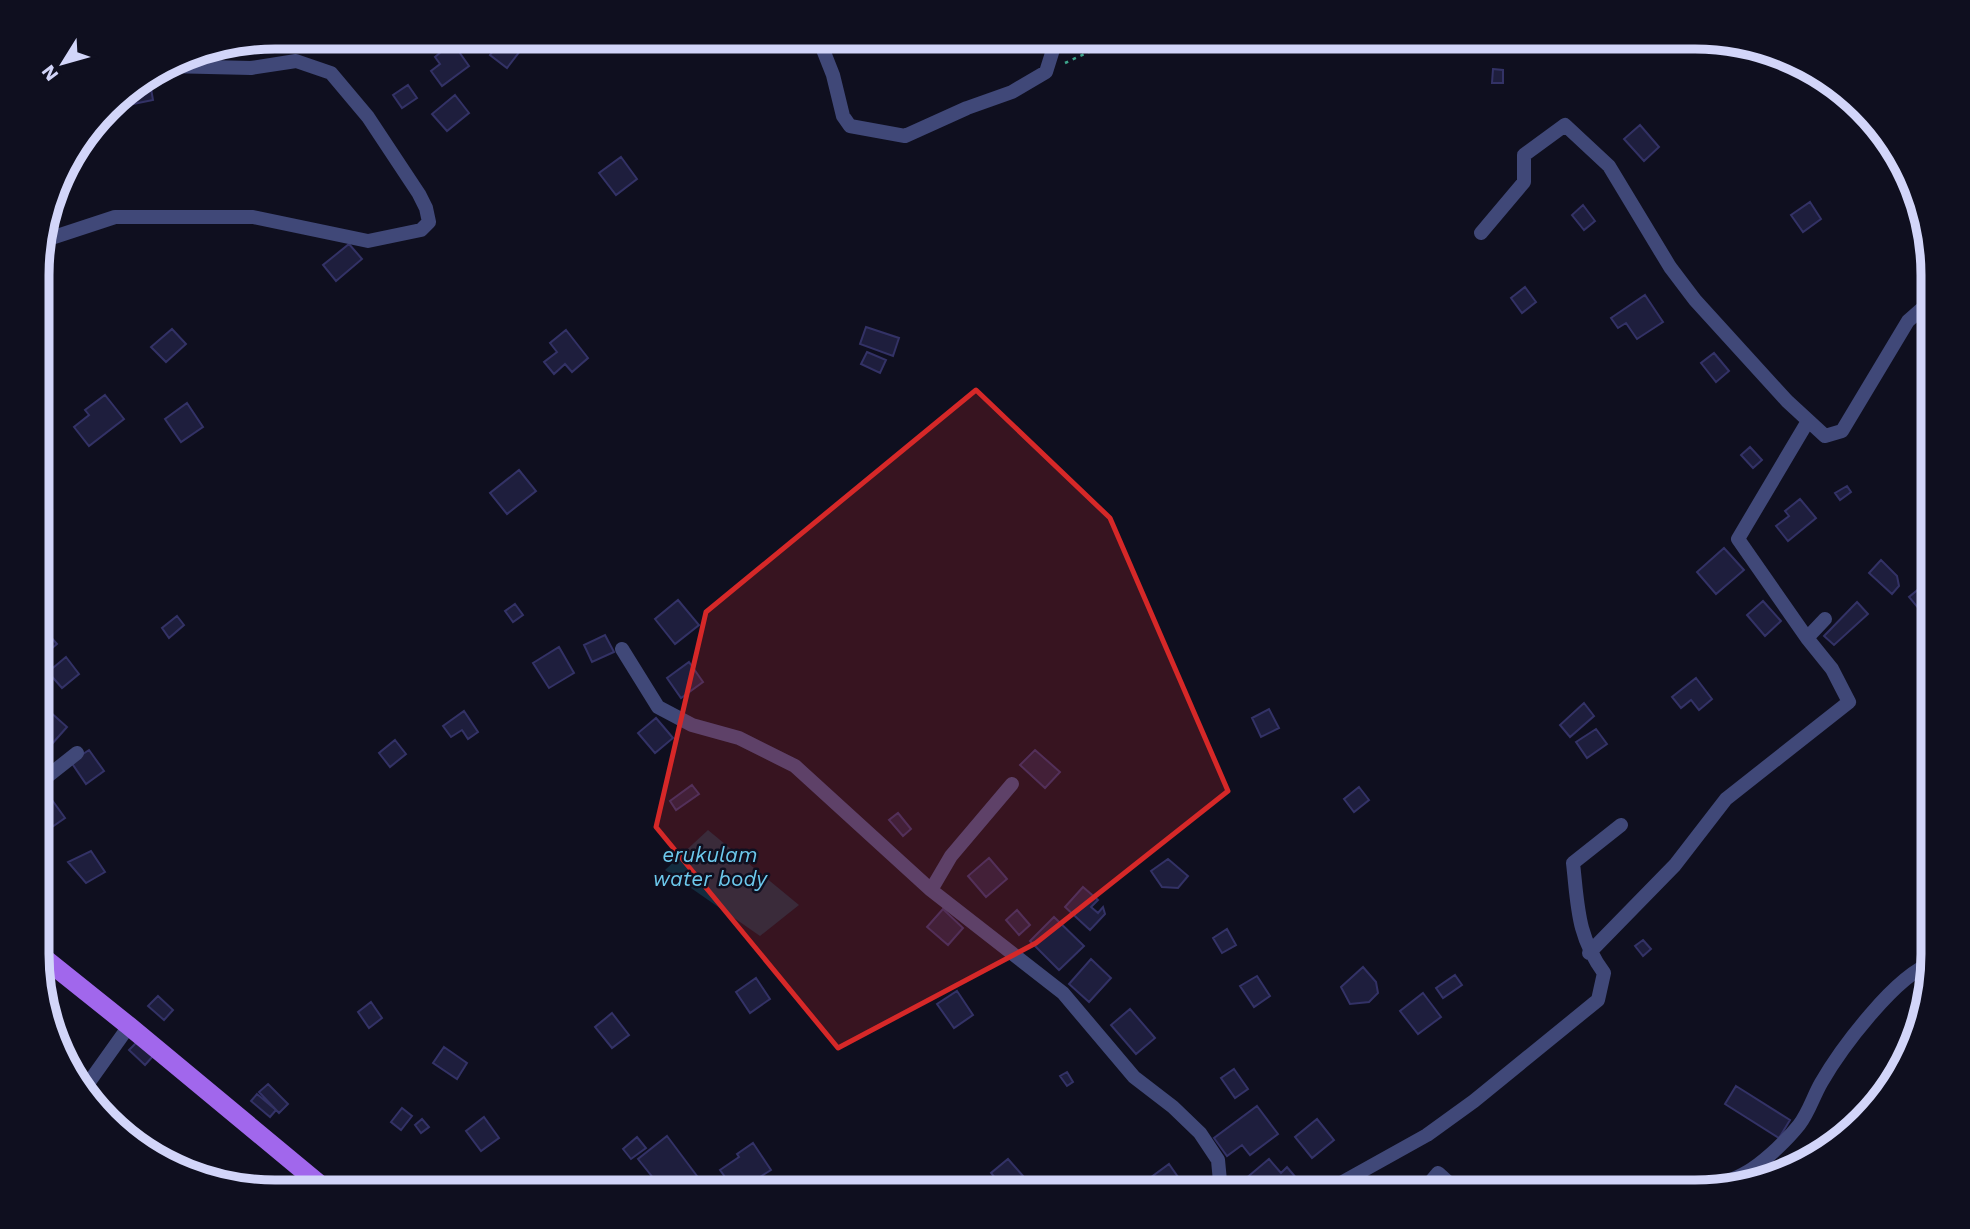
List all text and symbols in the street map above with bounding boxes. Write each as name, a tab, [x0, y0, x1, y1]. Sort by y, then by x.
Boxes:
north arrow	[28, 28, 98, 98]
text: N	[36, 60, 63, 85]
water label: erukulam water body	[653, 842, 768, 891]

